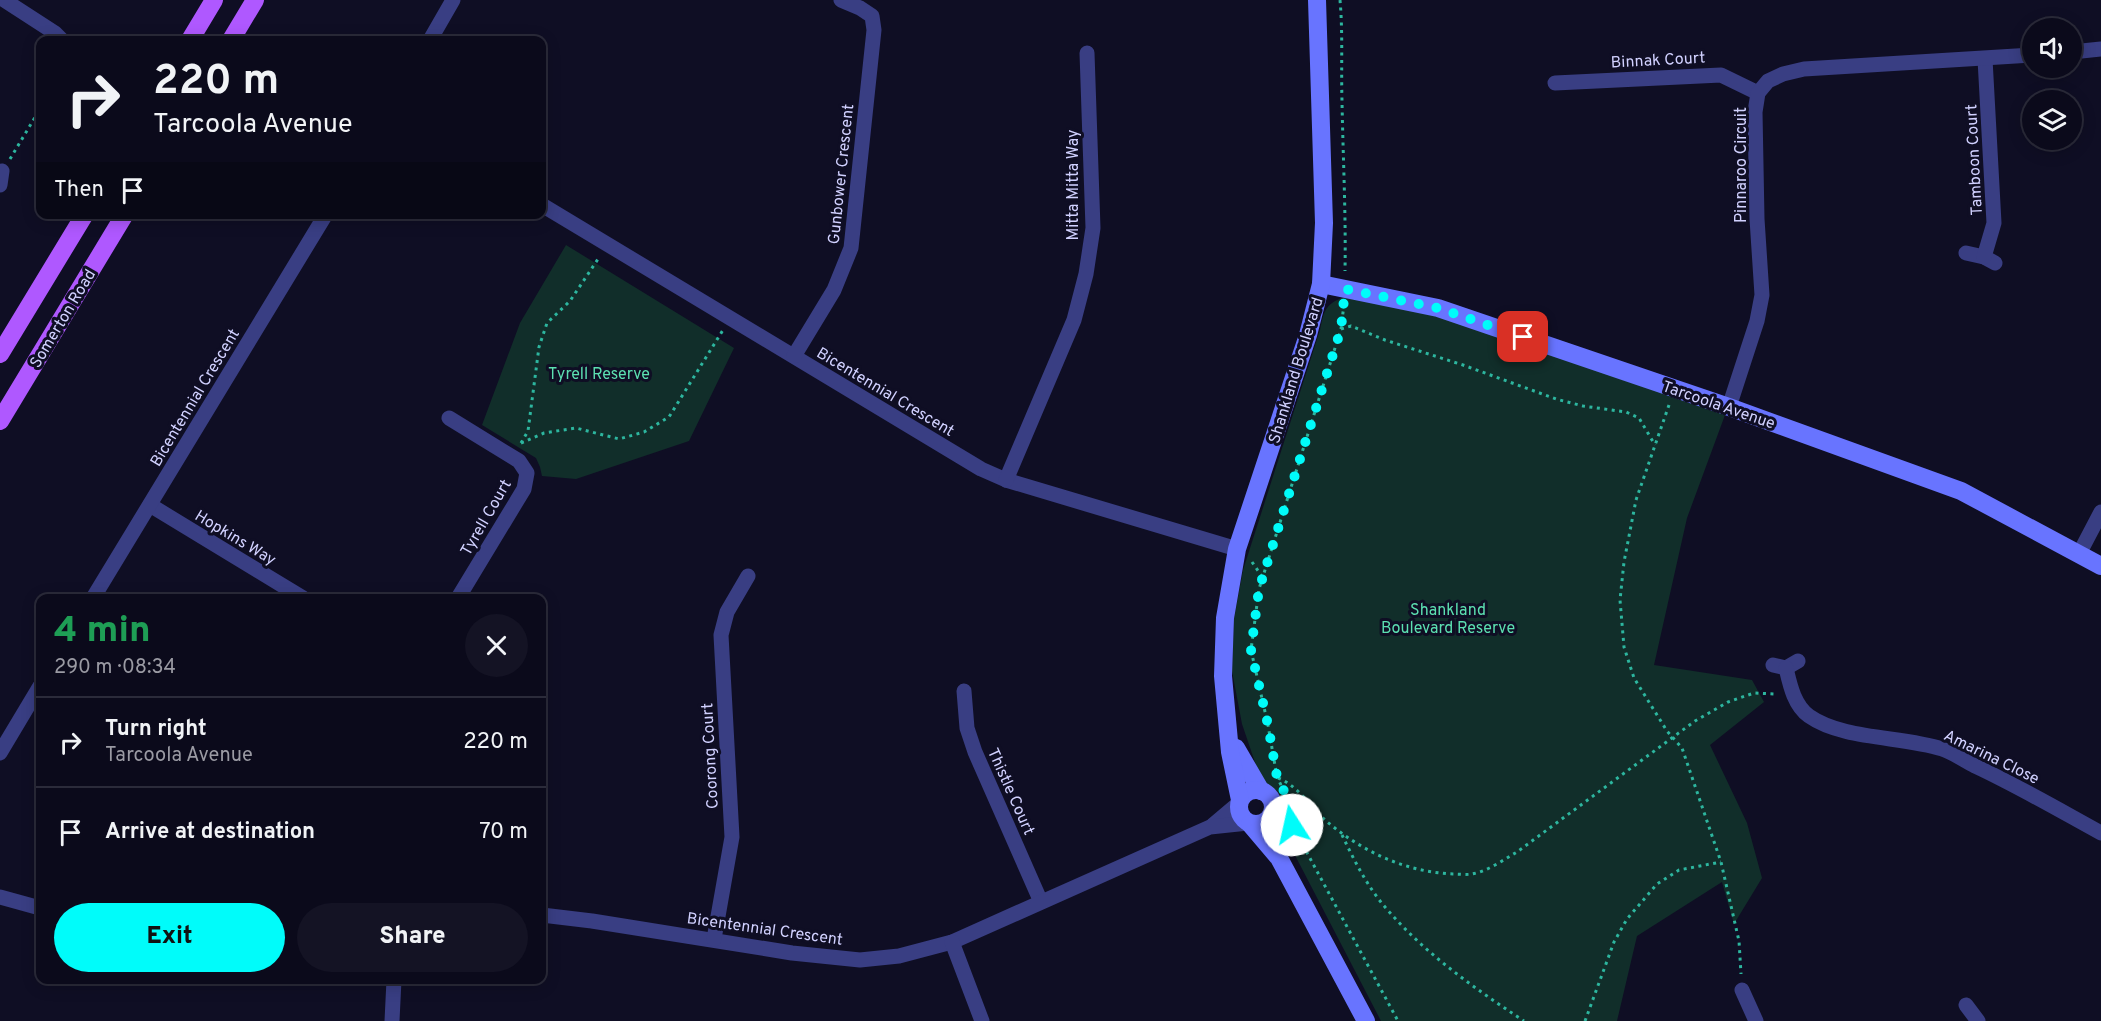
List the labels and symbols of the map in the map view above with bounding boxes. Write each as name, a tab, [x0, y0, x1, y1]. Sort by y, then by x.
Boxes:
street label: Binnak Court	[1610, 49, 1706, 73]
street label: Gunbower Crescent	[825, 103, 859, 245]
street label: Tamboon Court	[1962, 104, 1988, 216]
street label: Pinnaroo Circuit	[1732, 107, 1752, 223]
street label: Mitta Mitta Way	[1064, 129, 1084, 241]
street label: Somerton Road	[26, 266, 101, 372]
street label: Shankland Boulevard	[1265, 295, 1329, 446]
pin	[1497, 311, 1548, 362]
street label: Bicentennial Crescent	[147, 325, 245, 471]
street label: Bicentennial Crescent	[812, 344, 958, 442]
park label: Tyrell Reserve	[548, 365, 650, 385]
street label: Tarcoola Avenue	[1659, 377, 1777, 435]
street label: Tyrell Court	[457, 476, 517, 560]
street label: Hopkins Way	[191, 507, 279, 571]
park label: Shankland Boulevard Reserve	[1381, 601, 1515, 639]
street label: Coorong Court	[698, 702, 724, 809]
street label: Amarina Close	[1940, 726, 2042, 790]
street label: Thistle Court	[982, 745, 1038, 838]
position arrow	[1260, 793, 1324, 857]
street label: Bicentennial Crescent	[685, 909, 844, 951]

